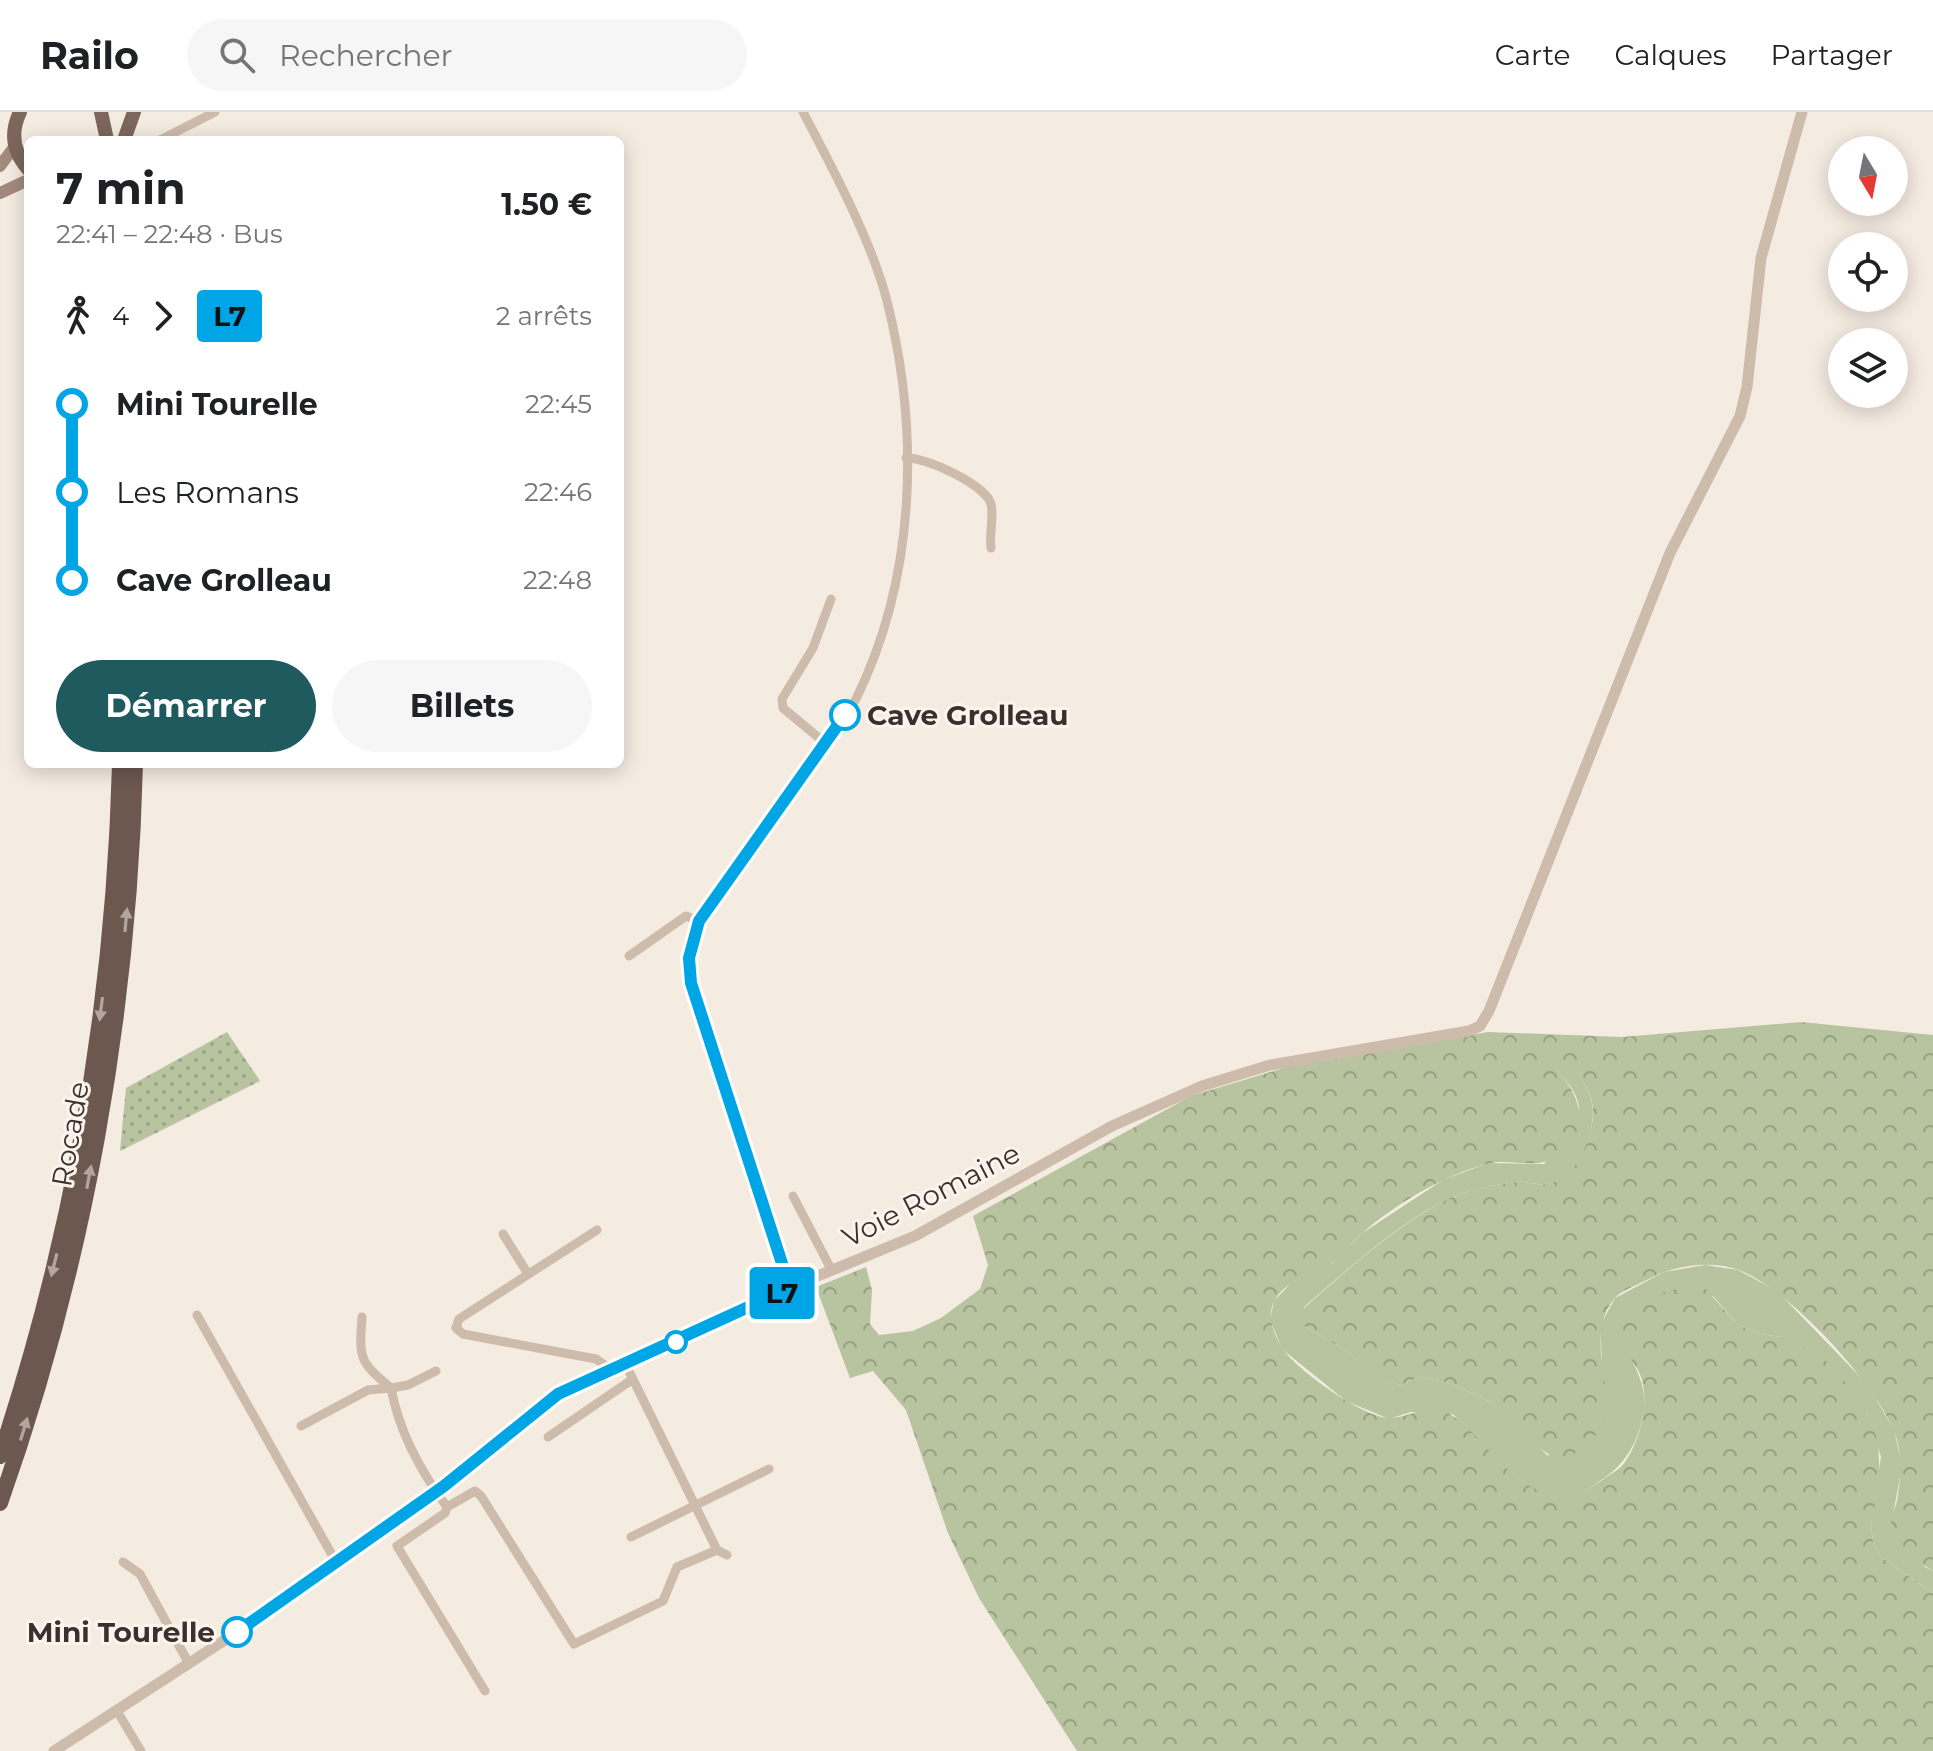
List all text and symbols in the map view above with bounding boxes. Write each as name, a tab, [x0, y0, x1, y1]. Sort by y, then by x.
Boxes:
search box	[187, 19, 747, 91]
text: Railo	[40, 32, 139, 79]
icon: search	[215, 33, 259, 77]
text: Rechercher	[279, 37, 453, 74]
text: Carte	[1495, 38, 1570, 72]
text: Calques	[1614, 38, 1726, 72]
text: Partager	[1770, 38, 1893, 72]
north arrow	[1828, 136, 1908, 216]
map controls	[1828, 136, 1908, 408]
text: 7 min	[56, 161, 186, 215]
text: 1.50 €	[501, 186, 592, 223]
text: 22:41 – 22:48 · Bus	[56, 218, 283, 250]
button: locate	[1828, 232, 1908, 312]
icon: walk	[56, 294, 100, 338]
icon: forward	[141, 294, 185, 338]
text: L7	[213, 299, 246, 333]
text: 4	[112, 300, 129, 332]
text: 2 arrêts	[496, 300, 592, 332]
button: layers	[1828, 328, 1908, 408]
text: Mini Tourelle	[116, 386, 318, 423]
text: 22:45	[525, 388, 592, 420]
text: Les Romans	[116, 474, 299, 511]
text: 22:46	[524, 476, 592, 508]
text: Cave Grolleau	[116, 562, 332, 599]
text: 22:48	[523, 564, 592, 596]
button: Démarrer	[56, 660, 316, 752]
button: Billets	[332, 660, 592, 752]
place label: Cave Grolleau	[867, 698, 1068, 732]
marker: Cave Grolleau	[830, 700, 860, 730]
one-way arrow	[120, 907, 133, 932]
one-way arrow	[94, 997, 107, 1022]
street label: Rocade	[44, 1079, 96, 1189]
street label: Voie Romaine	[837, 1136, 1025, 1254]
one-way arrow	[83, 1165, 96, 1190]
one-way arrow	[48, 1252, 60, 1277]
line badge: L7	[746, 1267, 818, 1319]
text: L7	[766, 1276, 798, 1310]
unlabelled marker	[665, 1331, 687, 1353]
one-way arrow	[19, 1417, 31, 1441]
place label: Mini Tourelle	[27, 1615, 215, 1649]
marker: Mini Tourelle	[222, 1617, 252, 1647]

